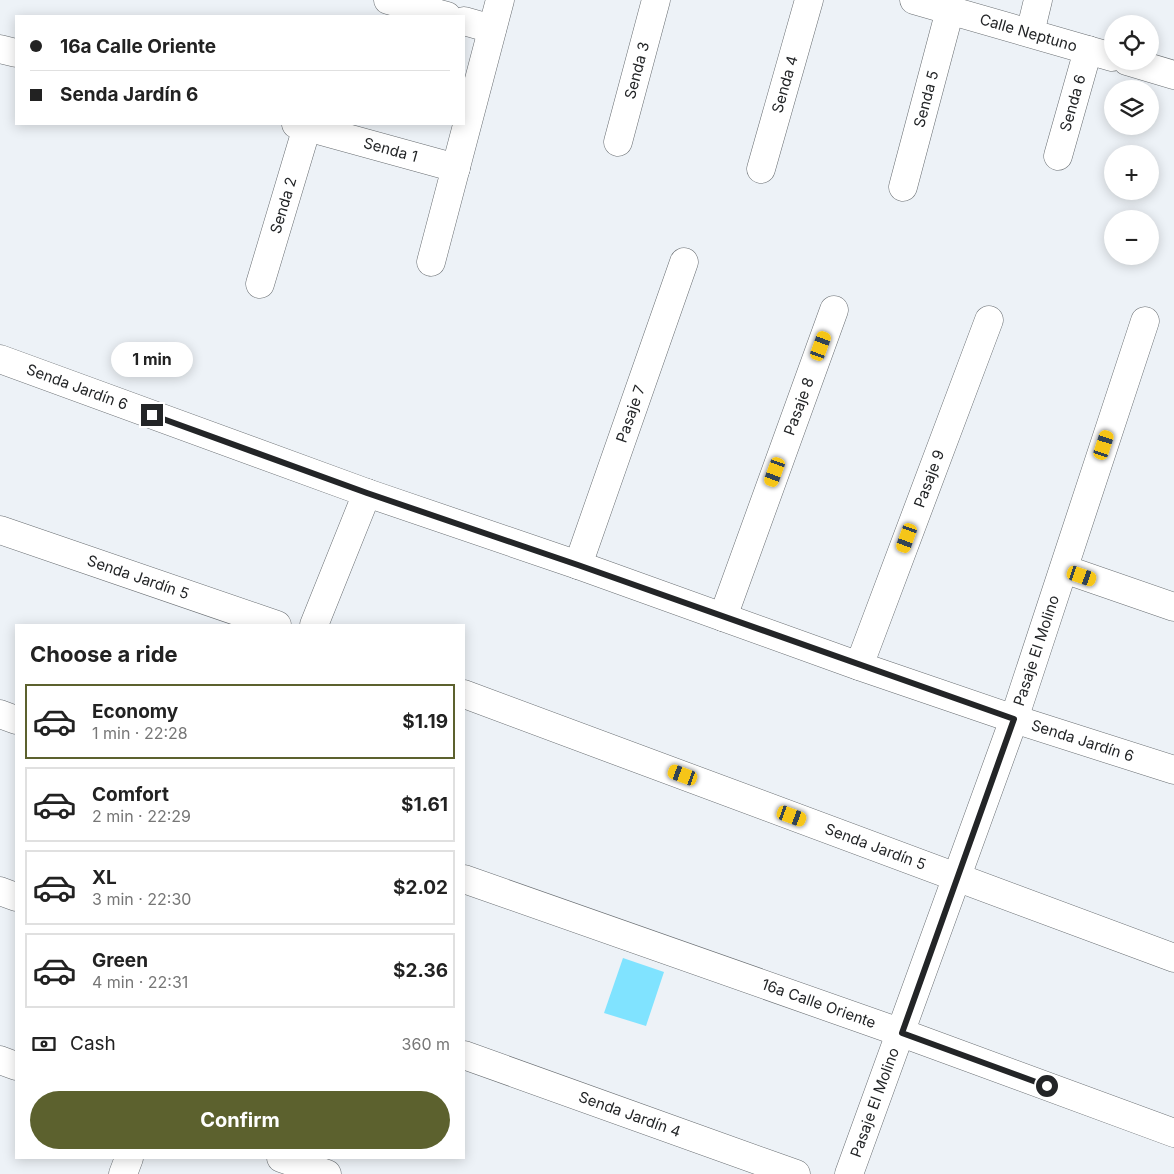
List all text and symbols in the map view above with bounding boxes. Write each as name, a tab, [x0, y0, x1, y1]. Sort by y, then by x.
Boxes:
street label: Calle Neptuno	[978, 9, 1079, 55]
map controls	[1104, 15, 1159, 265]
button: locate	[1104, 15, 1159, 70]
text: 16a Calle Oriente	[60, 35, 216, 58]
street label: Senda 3	[620, 40, 653, 101]
street label: Senda 4	[767, 53, 802, 115]
street label: Senda 5	[909, 68, 943, 129]
street label: Senda 6	[1055, 72, 1090, 134]
button: layers	[1104, 80, 1159, 135]
text: Senda Jardín 6	[60, 83, 198, 106]
street label: Senda 1	[361, 133, 420, 166]
button: +	[1104, 145, 1159, 200]
street label: Senda 2	[266, 175, 300, 236]
button: −	[1104, 210, 1159, 265]
car	[808, 329, 833, 363]
callout: 1 min	[111, 342, 193, 378]
text: 1 min	[132, 349, 172, 369]
street label: Senda Jardín 6	[24, 359, 131, 414]
street label: Pasaje 8	[780, 375, 818, 438]
street label: Pasaje 7	[612, 383, 649, 445]
route end	[141, 404, 163, 426]
car	[1092, 428, 1115, 462]
street label: Pasaje 9	[909, 447, 948, 510]
car	[762, 455, 787, 489]
car	[894, 521, 919, 555]
street label: Senda Jardín 5	[85, 551, 192, 603]
car	[1065, 564, 1098, 588]
street label: Pasaje El Molino	[1009, 593, 1063, 708]
text: Choose a ride	[30, 641, 178, 667]
icon: car	[32, 699, 77, 744]
text: Economy	[92, 700, 178, 723]
text: $1.19	[402, 710, 448, 733]
street label: Senda Jardín 6	[1029, 715, 1136, 766]
text: 1 min · 22:28	[92, 723, 188, 743]
car	[666, 763, 699, 787]
icon: car	[32, 782, 77, 827]
text: Comfort	[92, 783, 169, 806]
text: $1.61	[401, 793, 448, 816]
car	[775, 804, 808, 828]
text: 2 min · 22:29	[92, 806, 191, 826]
street label: Senda Jardín 5	[822, 819, 929, 874]
icon: car	[32, 865, 77, 910]
text: XL	[92, 866, 117, 889]
text: $2.02	[393, 876, 448, 899]
text: 3 min · 22:30	[92, 889, 191, 909]
icon: car	[32, 948, 77, 993]
text: Green	[92, 949, 148, 972]
text: $2.36	[393, 959, 448, 982]
text: 4 min · 22:31	[92, 972, 188, 992]
street label: 16a Calle Oriente	[759, 974, 879, 1032]
icon: cash	[30, 1030, 58, 1058]
text: Cash	[70, 1032, 116, 1055]
text: 360 m	[402, 1034, 450, 1054]
street label: Pasaje El Molino	[846, 1045, 903, 1160]
route start	[1036, 1075, 1058, 1097]
street label: Senda Jardín 4	[576, 1087, 683, 1141]
button: Confirm	[30, 1091, 450, 1149]

